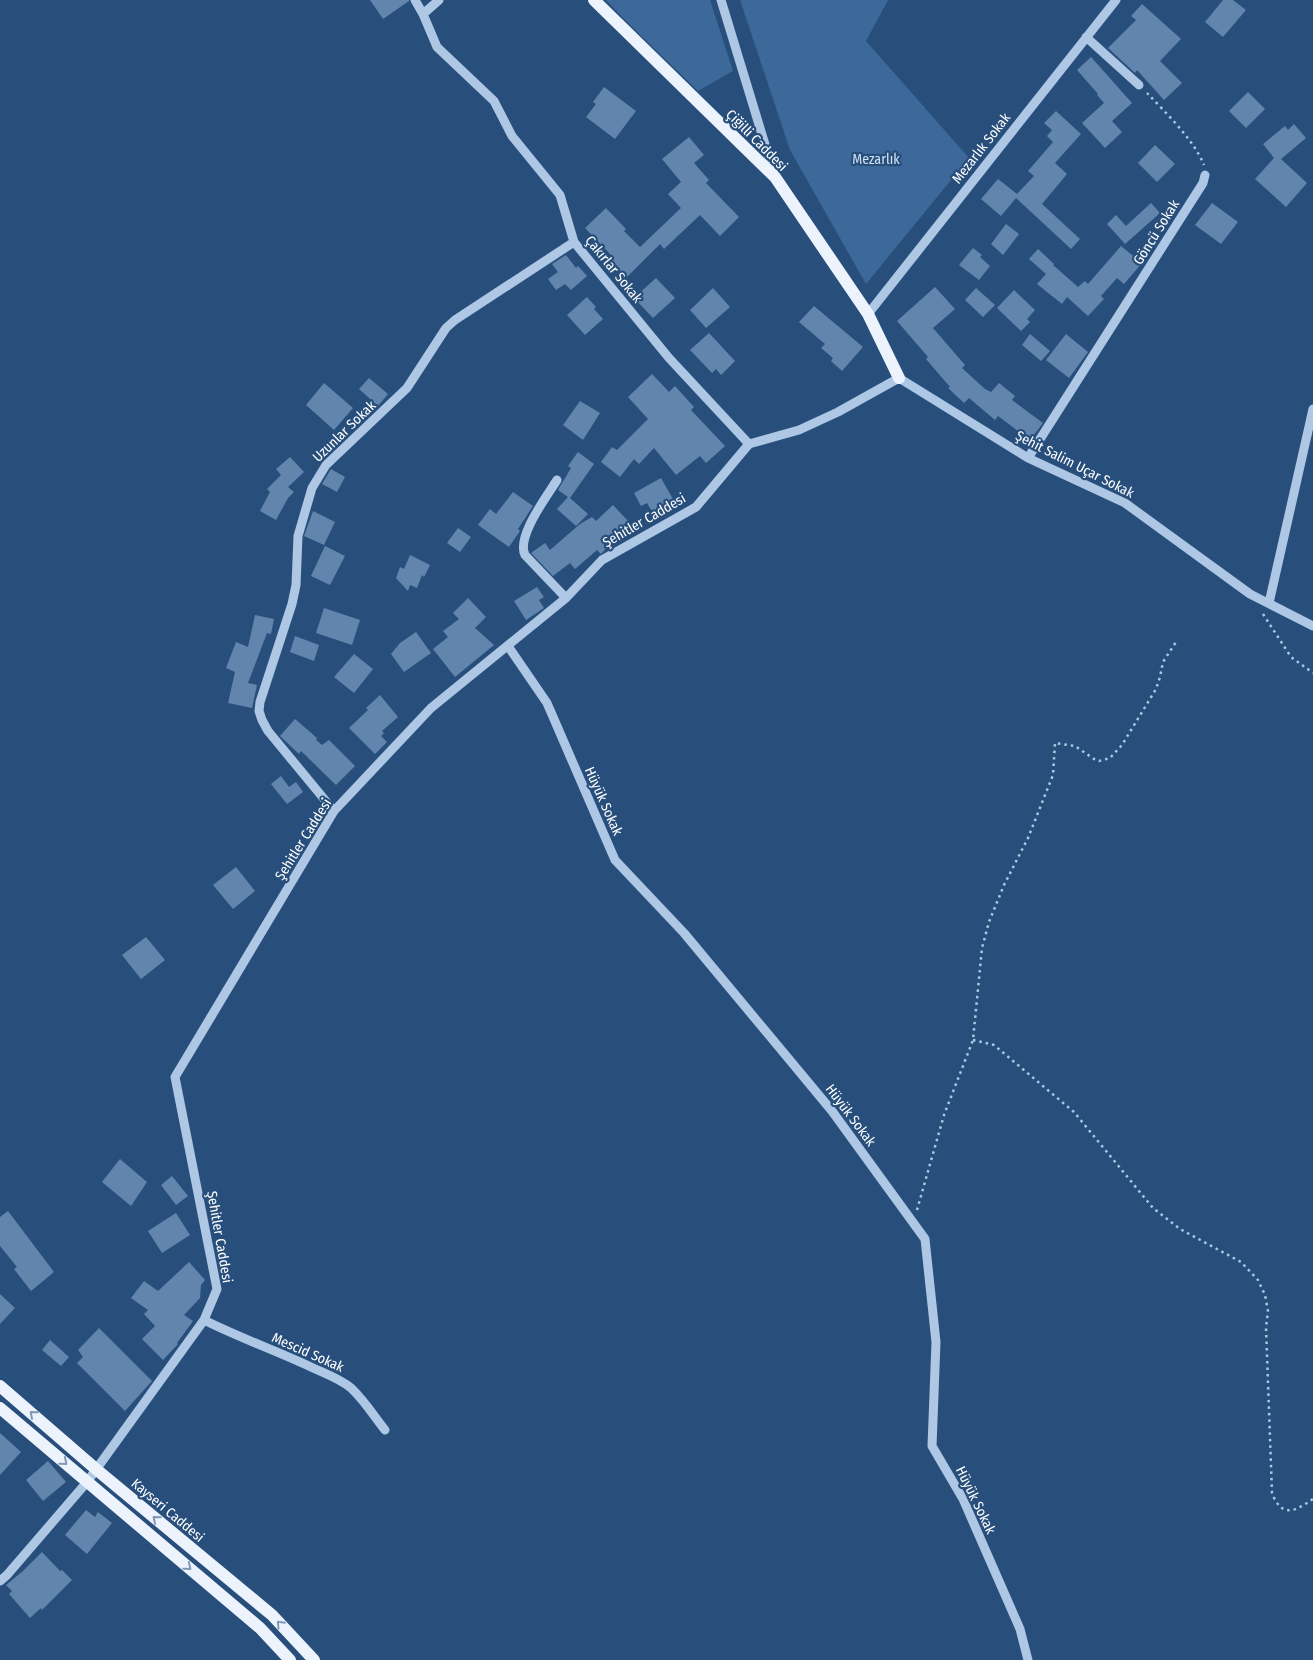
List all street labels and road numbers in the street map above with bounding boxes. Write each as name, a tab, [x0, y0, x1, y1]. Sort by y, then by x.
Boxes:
street label: Çiğilli Caddesi	[722, 106, 791, 175]
street label: Mezarlık Sokak	[949, 109, 1015, 187]
street label: Göncü Sokak	[1130, 196, 1183, 268]
street label: Çakırlar Sokak	[581, 232, 646, 307]
street label: Uzunlar Sokak	[309, 397, 380, 466]
street label: Şehit Salim Uçar Sokak	[1013, 427, 1137, 502]
street label: Şehitler Caddesi	[600, 490, 689, 551]
street label: Hüyük Sokak	[581, 764, 626, 839]
street label: Şehitler Caddesi	[272, 795, 335, 883]
street label: Hüyük Sokak	[822, 1081, 880, 1150]
street label: Şehitler Caddesi	[203, 1190, 236, 1284]
street label: Mescid Sokak	[269, 1329, 347, 1376]
street label: Hüyük Sokak	[952, 1464, 999, 1537]
street label: Kayseri Caddesi	[128, 1475, 208, 1546]

